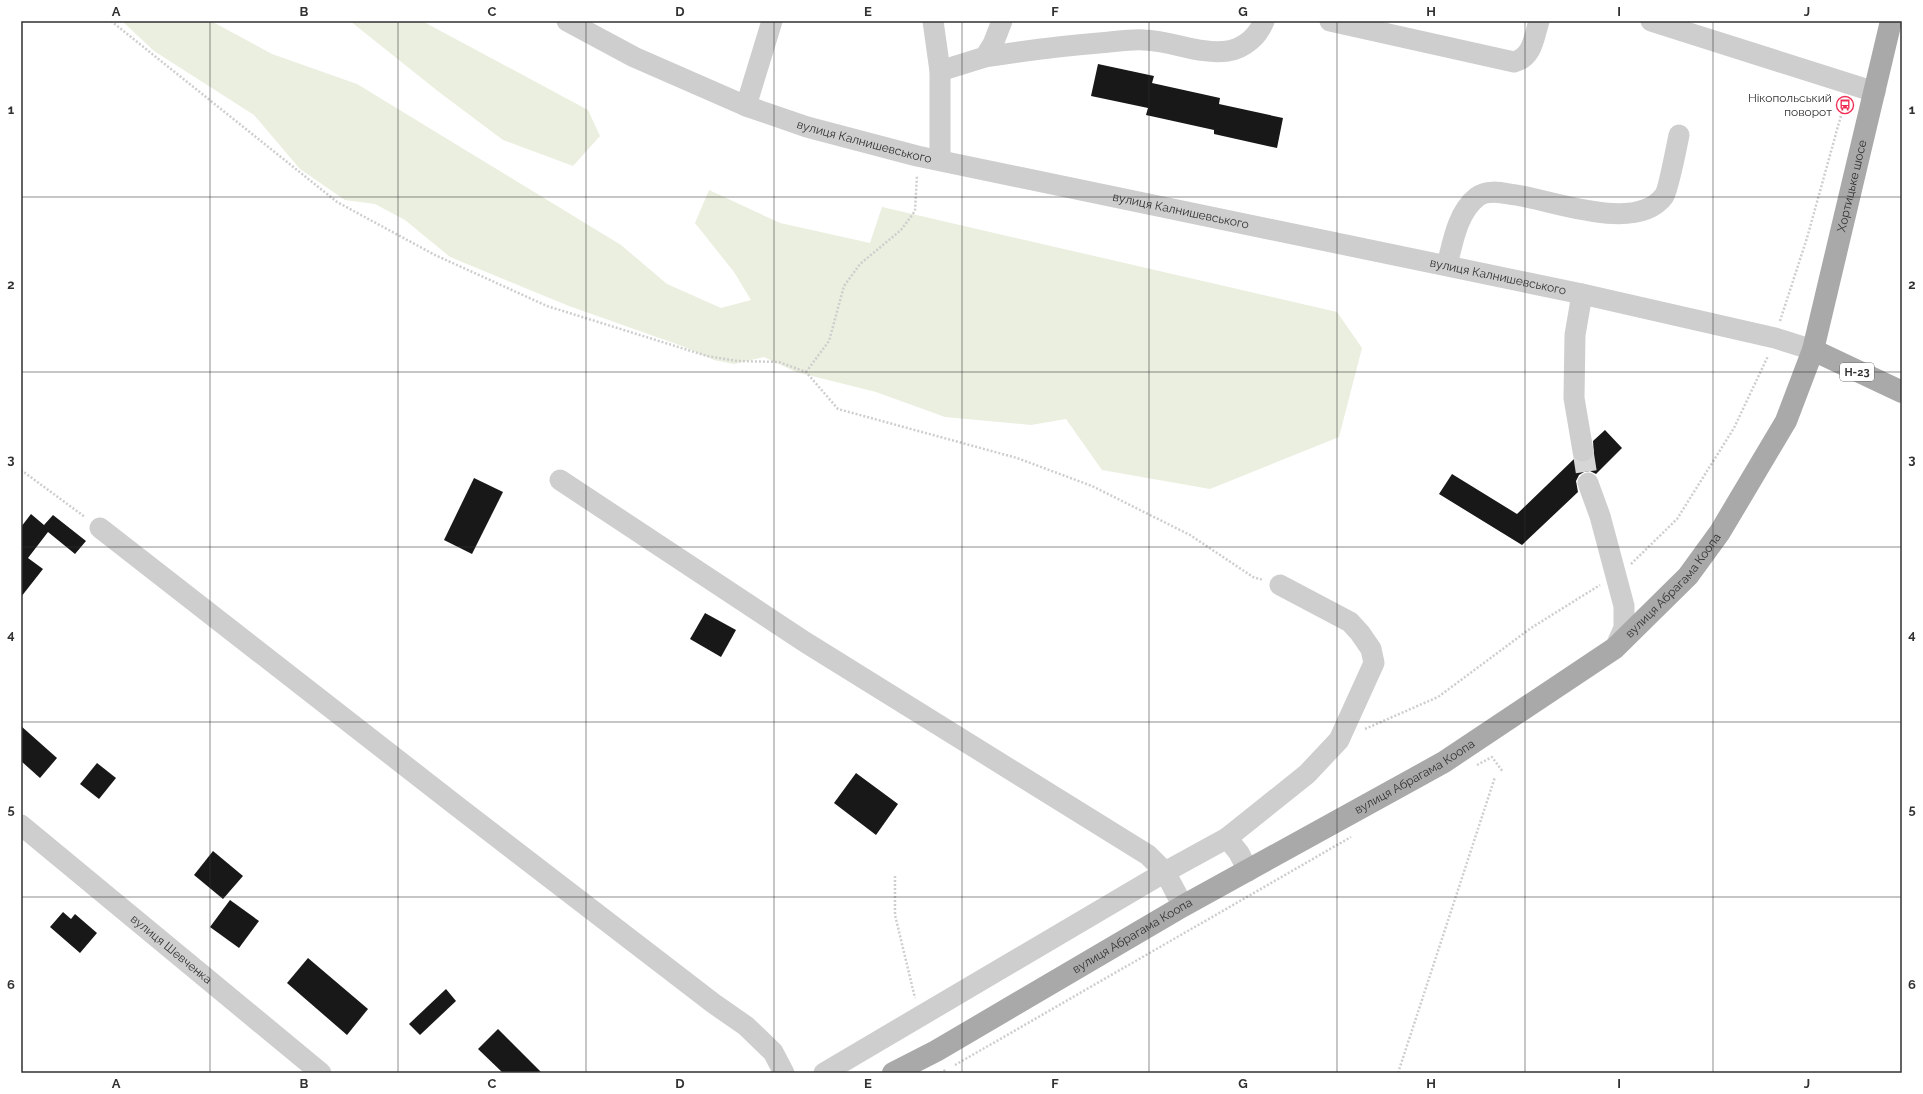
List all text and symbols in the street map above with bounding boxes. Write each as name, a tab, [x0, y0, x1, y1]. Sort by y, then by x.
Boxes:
text: A	[112, 4, 121, 19]
text: B	[300, 4, 309, 19]
text: C	[488, 4, 497, 19]
text: D	[675, 4, 685, 19]
text: E	[864, 4, 872, 19]
text: F	[1051, 4, 1059, 19]
text: G	[1238, 4, 1248, 19]
text: H	[1426, 4, 1436, 19]
text: I	[1617, 4, 1621, 19]
text: J	[1804, 4, 1810, 19]
place label: Нікопольський поворот	[1748, 91, 1832, 119]
bus stop icon: Нікопольський поворот	[1835, 95, 1855, 115]
text: 1	[8, 102, 15, 117]
text: 1	[1909, 102, 1916, 117]
street label: вулиця Калнишевського	[795, 117, 933, 166]
street label: Хортицьке шосе	[1834, 138, 1870, 233]
street label: вулиця Калнишевського	[1111, 190, 1250, 232]
street label: вулиця Калнишевського	[1429, 256, 1567, 298]
text: 2	[7, 277, 15, 292]
text: 2	[1908, 277, 1916, 292]
road number: Н-23	[1840, 363, 1874, 381]
text: 3	[7, 452, 15, 467]
text: 3	[1908, 452, 1916, 467]
street label: вулиця Абрагама Коопа	[1623, 530, 1724, 641]
text: 4	[7, 627, 15, 642]
text: 4	[1908, 627, 1916, 642]
street label: вулиця Абрагама Коопа	[1352, 737, 1477, 817]
text: 5	[7, 802, 15, 817]
text: 5	[1908, 802, 1916, 817]
street label: вулиця Абрагама Коопа	[1070, 895, 1195, 976]
street label: вулиця Шевченка	[128, 912, 215, 987]
text: 6	[7, 977, 15, 992]
text: 6	[1908, 977, 1916, 992]
text: A	[112, 1076, 121, 1091]
text: B	[300, 1076, 309, 1091]
text: C	[488, 1076, 497, 1091]
text: D	[675, 1076, 685, 1091]
text: E	[864, 1076, 872, 1091]
text: F	[1051, 1076, 1059, 1091]
text: G	[1238, 1076, 1248, 1091]
text: H	[1426, 1076, 1436, 1091]
text: I	[1617, 1076, 1621, 1091]
text: J	[1804, 1076, 1810, 1091]

